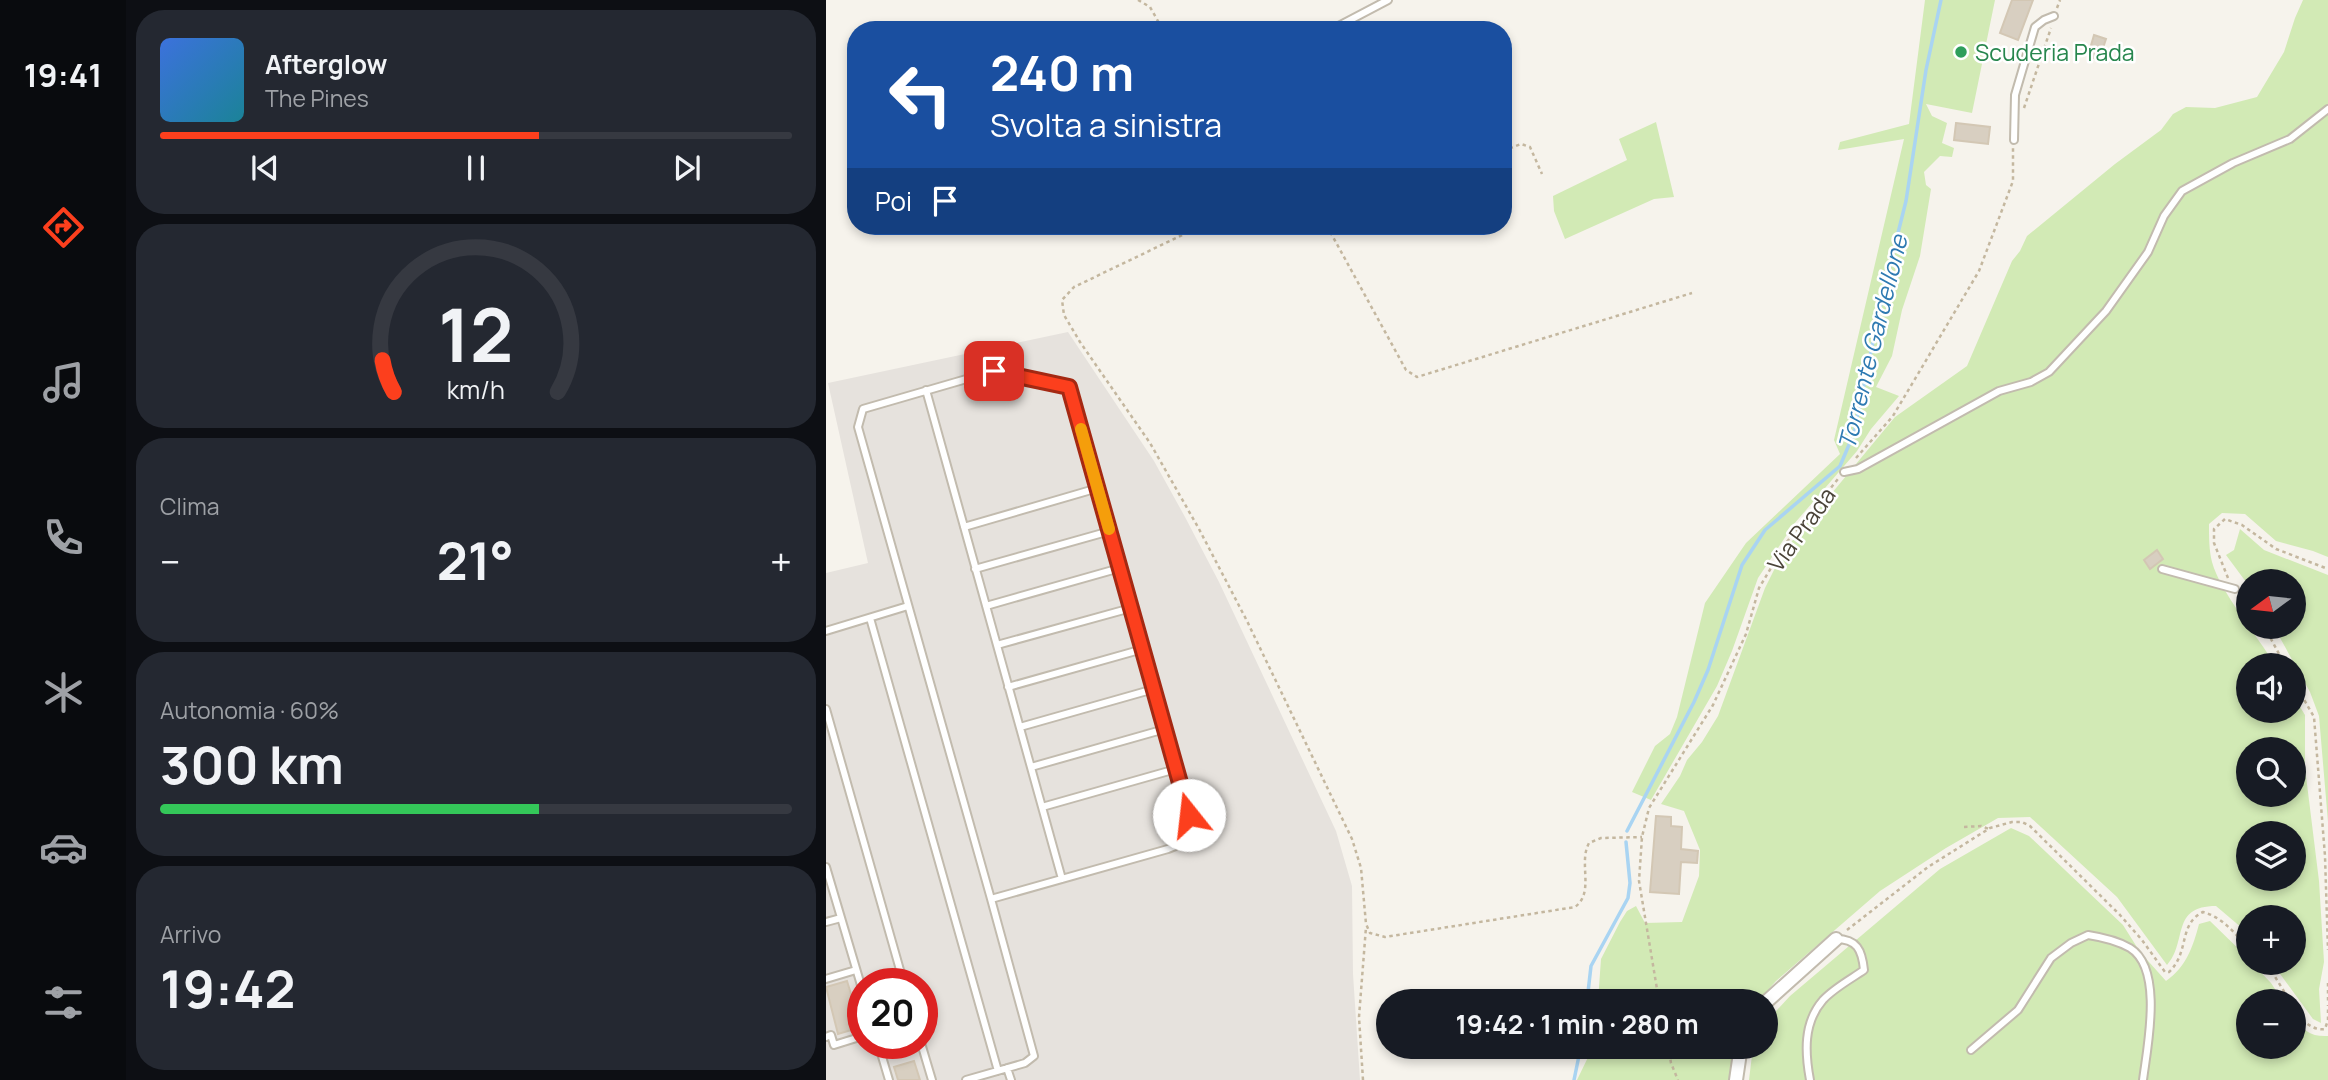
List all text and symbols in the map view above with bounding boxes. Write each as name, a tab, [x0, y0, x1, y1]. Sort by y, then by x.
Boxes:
place label: Scuderia Prada	[1975, 36, 2135, 68]
text: 240 m	[990, 39, 1134, 106]
marker: Scuderia Prada	[1953, 44, 1969, 60]
text: Afterglow	[265, 46, 387, 82]
icon: left	[875, 49, 966, 140]
text: 19:41	[24, 53, 102, 97]
text: The Pines	[265, 82, 369, 114]
text: Svolta a sinistra	[990, 103, 1222, 147]
icon: previous	[246, 149, 284, 187]
icon: pause	[457, 149, 495, 187]
icon: next	[668, 149, 706, 187]
icon: arrive	[926, 182, 964, 220]
text: Poi	[875, 183, 912, 219]
icon: directions	[39, 203, 88, 252]
water label: Torrente Gardellone	[1829, 229, 1915, 453]
text: 12	[438, 284, 514, 384]
pin	[964, 341, 1024, 401]
icon: arrive	[975, 352, 1013, 390]
icon: music	[39, 358, 88, 407]
text: km/h	[447, 372, 505, 407]
street label: Via Prada	[1760, 480, 1842, 578]
text: Clima	[160, 490, 219, 522]
icon: phone	[39, 513, 88, 562]
text: 21°	[437, 525, 514, 596]
text: −	[160, 535, 181, 587]
text: +	[770, 535, 792, 587]
north arrow	[2236, 569, 2306, 639]
map controls	[2236, 569, 2306, 1059]
button: sound	[2236, 653, 2306, 723]
icon: climate	[39, 668, 88, 717]
text: Autonomia · 60%	[160, 694, 339, 726]
text: 300 km	[160, 729, 344, 800]
button: search	[2236, 737, 2306, 807]
position arrow	[1152, 778, 1226, 852]
button: layers	[2236, 821, 2306, 891]
icon: car	[39, 823, 88, 872]
button: +	[2236, 905, 2306, 975]
text: Arrivo	[160, 918, 221, 950]
text: 19:42	[160, 953, 296, 1024]
speed limit sign: 20	[847, 968, 938, 1059]
icon: filters	[39, 978, 88, 1027]
button: −	[2236, 989, 2306, 1059]
text: 19:42 · 1 min · 280 m	[1455, 1006, 1699, 1042]

